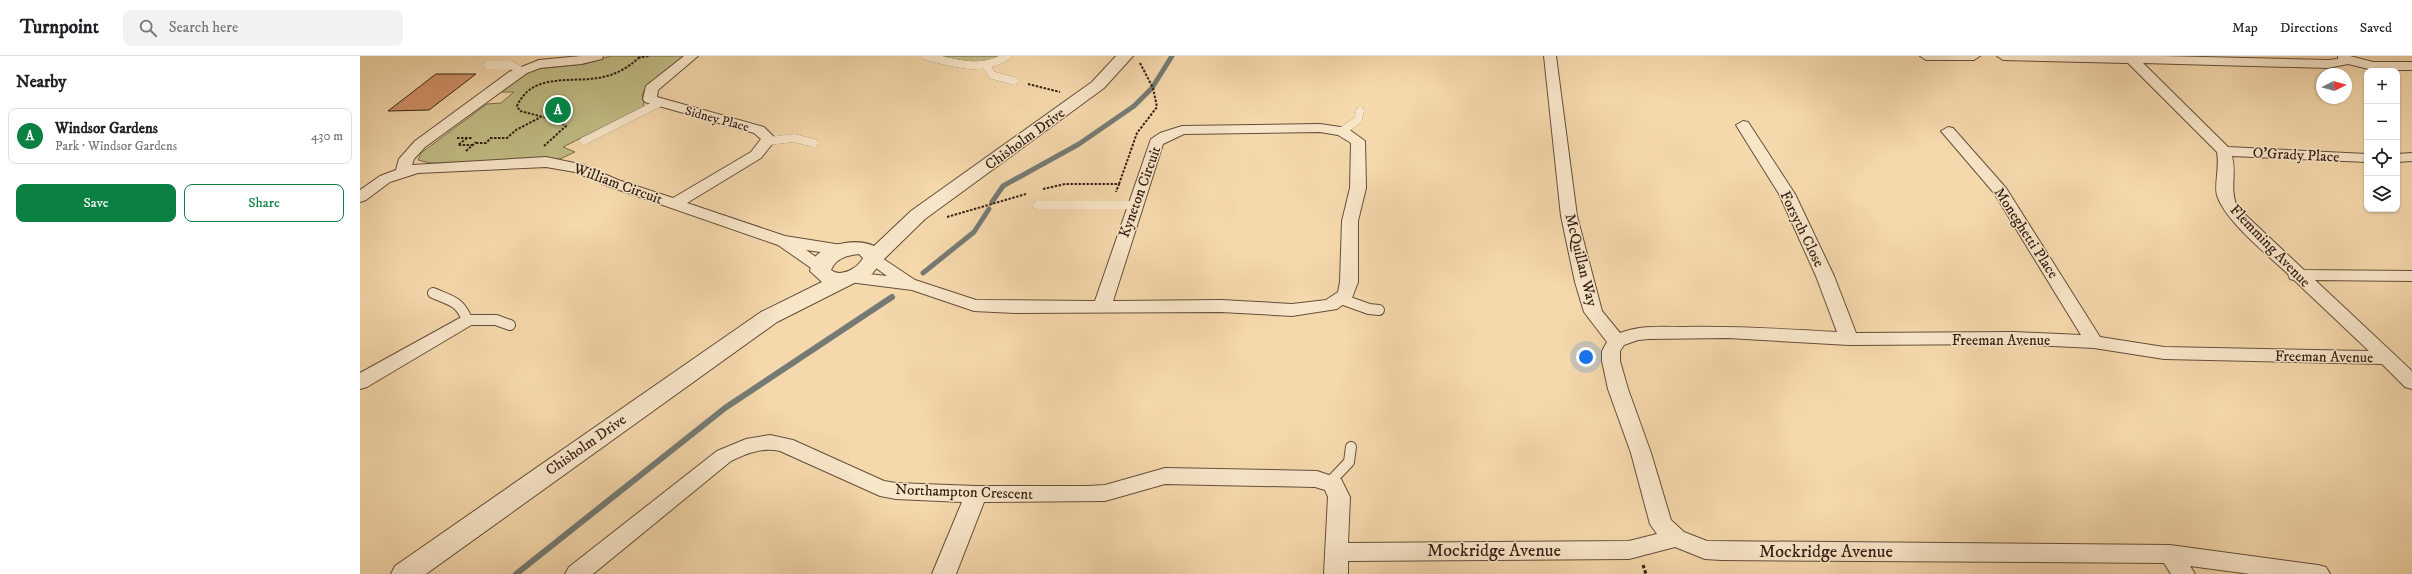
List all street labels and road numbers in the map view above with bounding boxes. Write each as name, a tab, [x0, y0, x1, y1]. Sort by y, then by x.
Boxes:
street label: Sidney Place	[683, 103, 751, 135]
street label: Chisholm Drive	[981, 104, 1069, 174]
street label: O'Grady Place	[2252, 143, 2340, 167]
street label: Kyneton Circuit	[1115, 144, 1165, 240]
street label: William Circuit	[570, 159, 665, 209]
street label: Moneghetti Place	[1989, 184, 2063, 282]
street label: Forsyth Close	[1775, 188, 1829, 270]
street label: Flemming Avenue	[2226, 201, 2314, 291]
street label: McQuillan Way	[1560, 212, 1602, 309]
street label: Freeman Avenue	[1952, 331, 2050, 350]
street label: Freeman Avenue	[2275, 347, 2373, 367]
street label: Chisholm Drive	[542, 410, 630, 480]
street label: Northampton Crescent	[895, 480, 1033, 504]
street label: Mockridge Avenue	[1427, 540, 1561, 562]
street label: Mockridge Avenue	[1759, 541, 1893, 563]

